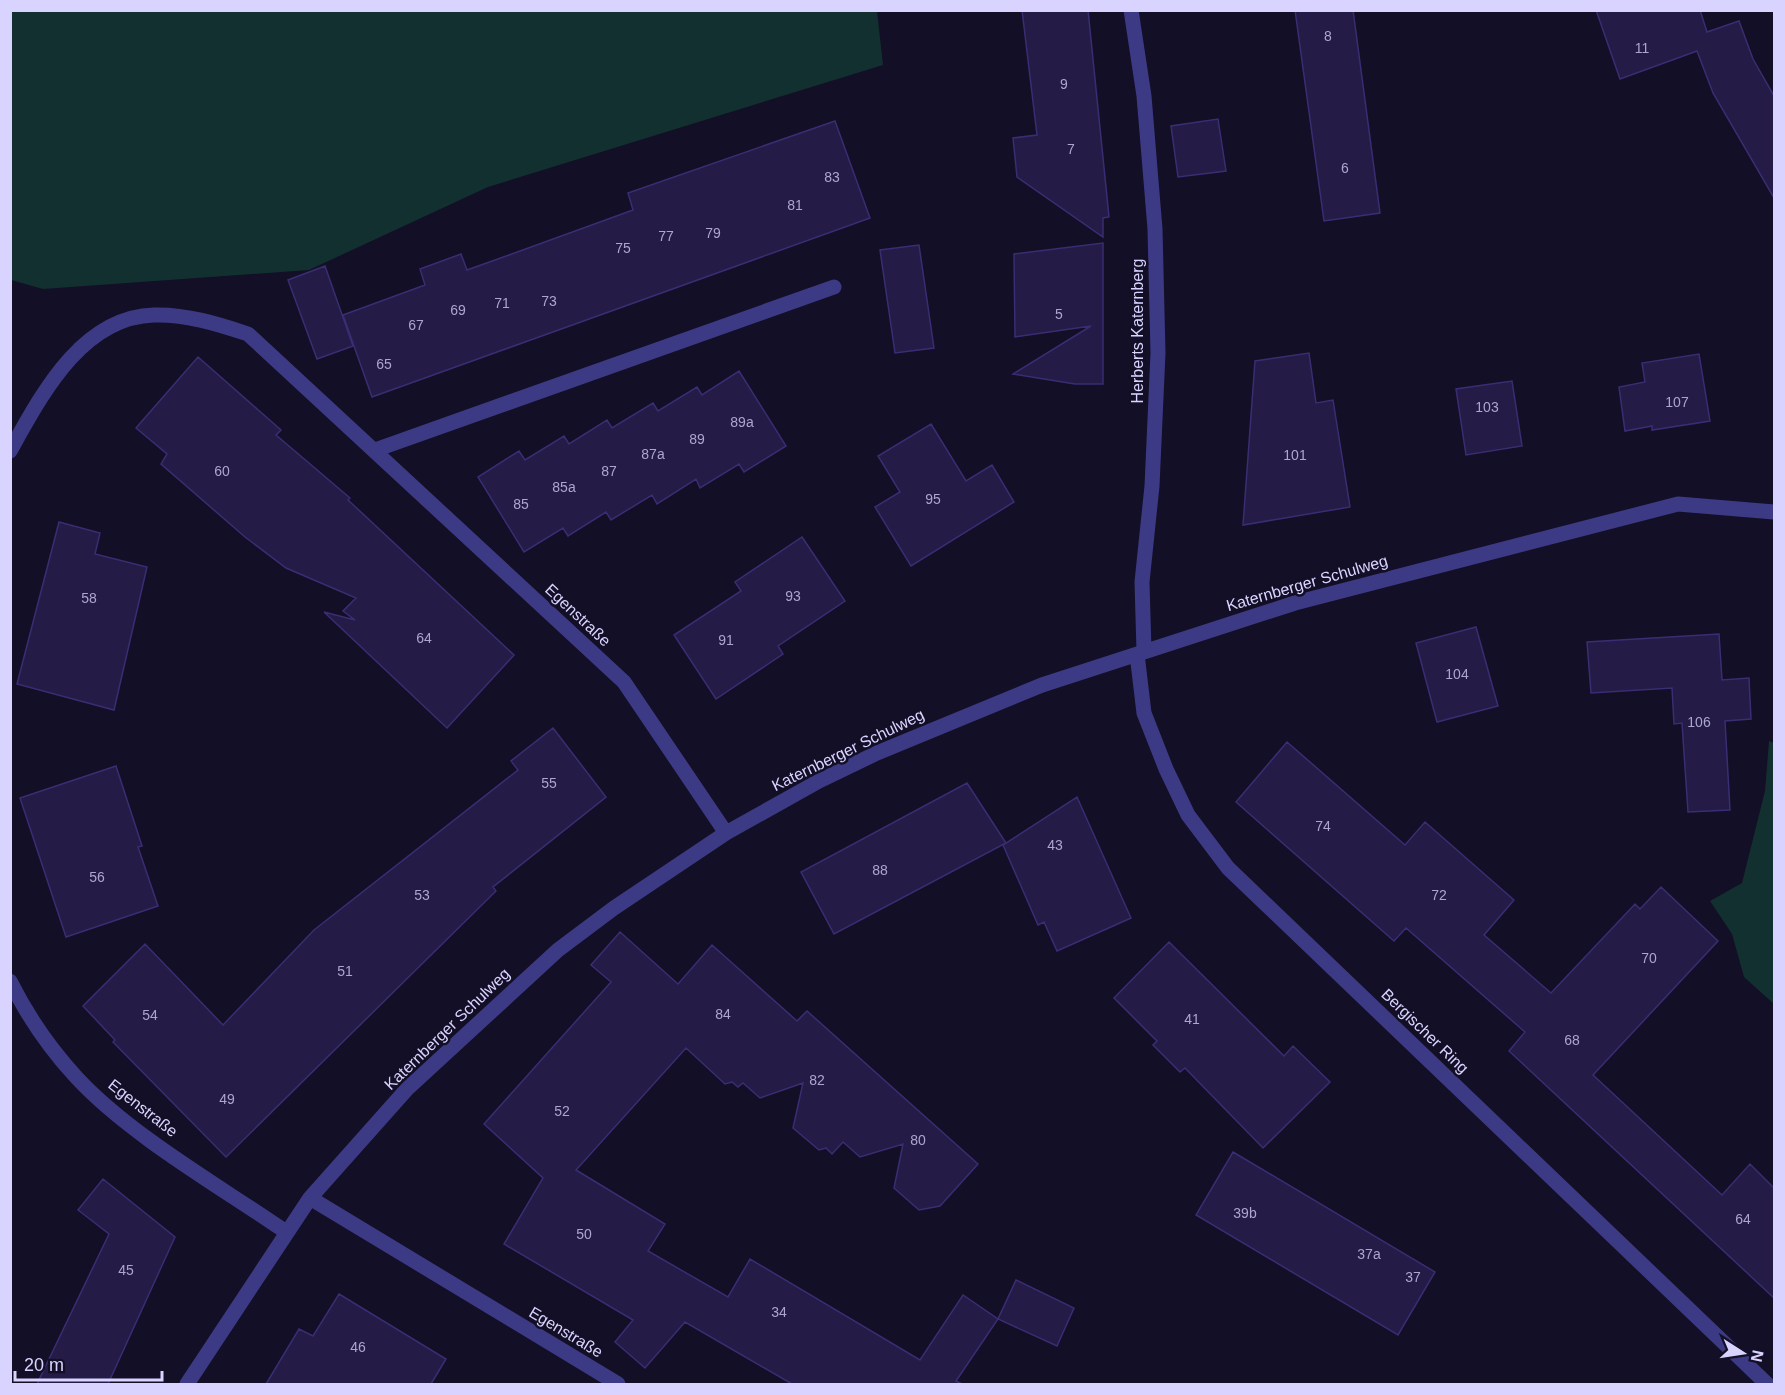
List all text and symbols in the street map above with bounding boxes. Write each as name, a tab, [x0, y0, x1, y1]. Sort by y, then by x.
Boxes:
house number: 8	[1324, 28, 1332, 44]
house number: 11	[1635, 40, 1649, 56]
house number: 9	[1060, 76, 1068, 92]
house number: 7	[1067, 141, 1075, 157]
house number: 6	[1341, 160, 1349, 176]
house number: 83	[824, 169, 840, 185]
house number: 81	[787, 197, 803, 213]
house number: 79	[705, 225, 721, 241]
house number: 77	[658, 228, 674, 244]
house number: 75	[615, 240, 631, 256]
street label: Herberts Katernberg	[1129, 259, 1146, 403]
house number: 73	[541, 293, 557, 309]
house number: 71	[494, 295, 510, 311]
house number: 69	[450, 302, 466, 318]
house number: 5	[1055, 306, 1063, 322]
house number: 67	[408, 317, 424, 333]
house number: 65	[376, 356, 392, 372]
house number: 107	[1665, 394, 1689, 410]
house number: 103	[1475, 399, 1499, 415]
house number: 89a	[730, 414, 754, 430]
house number: 89	[689, 431, 705, 447]
house number: 87a	[641, 446, 665, 462]
house number: 101	[1283, 447, 1307, 463]
house number: 60	[214, 463, 230, 479]
house number: 87	[601, 463, 617, 479]
house number: 85a	[552, 479, 576, 495]
house number: 95	[925, 491, 941, 507]
house number: 85	[513, 496, 529, 512]
street label: Katernberger Schulweg	[1224, 552, 1390, 614]
street label: Egenstraße	[542, 581, 614, 649]
house number: 93	[785, 588, 801, 604]
house number: 58	[81, 590, 97, 606]
house number: 64	[416, 630, 432, 646]
house number: 91	[718, 632, 734, 648]
house number: 104	[1445, 666, 1469, 682]
street label: Katernberger Schulweg	[769, 706, 927, 794]
house number: 106	[1687, 714, 1711, 730]
house number: 55	[541, 775, 557, 791]
house number: 74	[1315, 818, 1331, 834]
house number: 43	[1047, 837, 1063, 853]
house number: 88	[872, 862, 888, 878]
house number: 56	[89, 869, 105, 885]
house number: 53	[414, 887, 430, 903]
house number: 72	[1431, 887, 1447, 903]
house number: 70	[1641, 950, 1657, 966]
house number: 51	[337, 963, 353, 979]
street label: Katernberger Schulweg	[381, 965, 513, 1093]
street label: Bergischer Ring	[1378, 985, 1472, 1077]
house number: 84	[715, 1006, 731, 1022]
house number: 54	[142, 1007, 158, 1023]
house number: 41	[1184, 1011, 1200, 1027]
house number: 68	[1564, 1032, 1580, 1048]
house number: 82	[809, 1072, 825, 1088]
street label: Egenstraße	[105, 1076, 181, 1140]
house number: 49	[219, 1091, 235, 1107]
house number: 52	[554, 1103, 570, 1119]
house number: 80	[910, 1132, 926, 1148]
house number: 39b	[1233, 1205, 1257, 1221]
house number: 64	[1735, 1211, 1751, 1227]
house number: 50	[576, 1226, 592, 1242]
house number: 37a	[1357, 1246, 1381, 1262]
house number: 45	[118, 1262, 134, 1278]
house number: 37	[1405, 1269, 1421, 1285]
street label: Egenstraße	[526, 1303, 606, 1361]
house number: 34	[771, 1304, 787, 1320]
north arrow	[1713, 1323, 1773, 1383]
house number: 46	[350, 1339, 366, 1355]
scale bar	[15, 1344, 162, 1382]
text: N	[1748, 1349, 1767, 1363]
text: 20 m	[24, 1355, 64, 1375]

